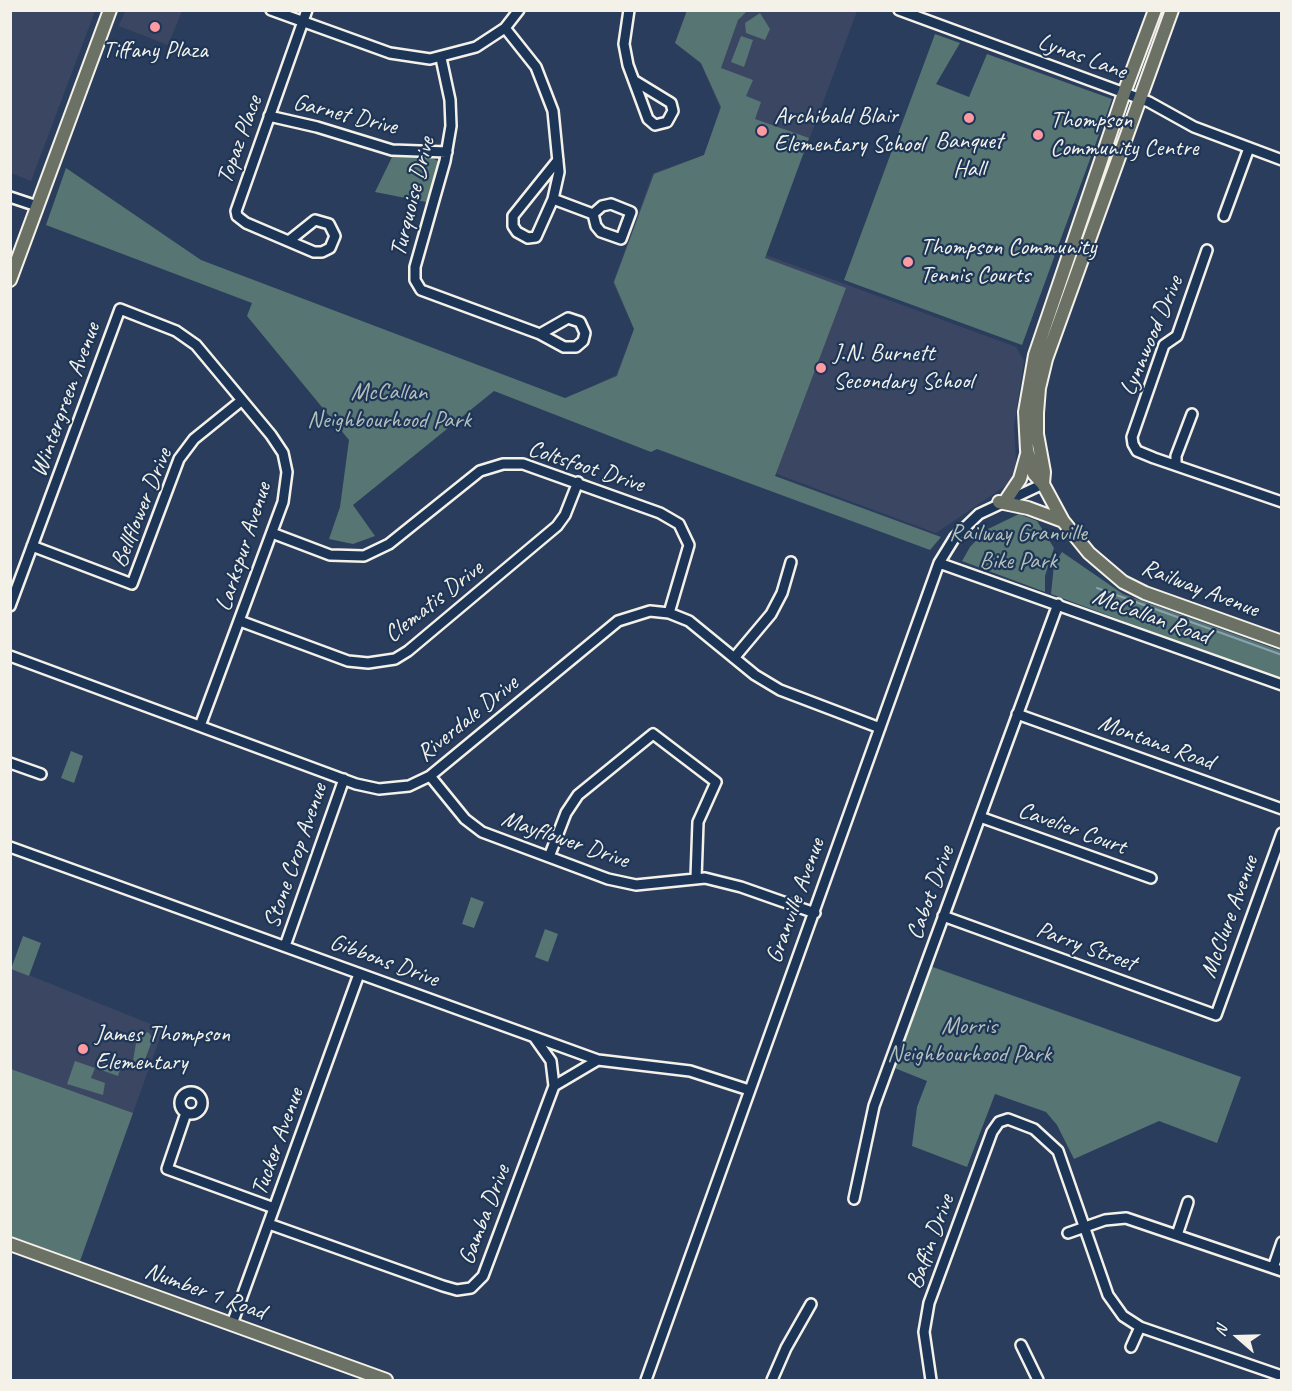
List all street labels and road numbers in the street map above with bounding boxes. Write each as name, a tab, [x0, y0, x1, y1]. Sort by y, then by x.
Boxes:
street label: Lynas Lane	[1034, 28, 1130, 86]
street label: Garnet Drive	[290, 88, 400, 142]
street label: Topaz Place	[211, 92, 269, 188]
street label: Turquoise Drive	[384, 134, 442, 260]
street label: Lynnwood Drive	[1114, 272, 1190, 400]
street label: Wintergreen Avenue	[25, 319, 107, 481]
street label: Coltsfoot Drive	[524, 435, 648, 499]
street label: Bellflower Drive	[105, 444, 179, 572]
street label: Larkspur Avenue	[210, 479, 278, 615]
street label: Railway Avenue	[1137, 554, 1263, 624]
street label: Clematis Drive	[379, 555, 489, 649]
street label: McCallan Road	[1089, 583, 1213, 651]
street label: Riverdale Drive	[412, 669, 524, 769]
street label: Montana Road	[1094, 709, 1218, 777]
street label: Stone Crop Avenue	[258, 780, 334, 932]
street label: Cavelier Court	[1014, 796, 1130, 862]
street label: Mayflower Drive	[498, 805, 632, 875]
street label: Granville Avenue	[760, 835, 832, 967]
street label: Cabot Drive	[901, 842, 961, 944]
street label: McClure Avenue	[1195, 852, 1265, 982]
street label: Parry Street	[1032, 916, 1140, 978]
street label: Gibbons Drive	[326, 928, 442, 994]
street label: Tucker Avenue	[245, 1084, 311, 1200]
street label: Gamba Drive	[453, 1161, 517, 1269]
street label: Baffin Drive	[901, 1191, 961, 1293]
street label: Number 1 Road	[141, 1257, 269, 1327]

